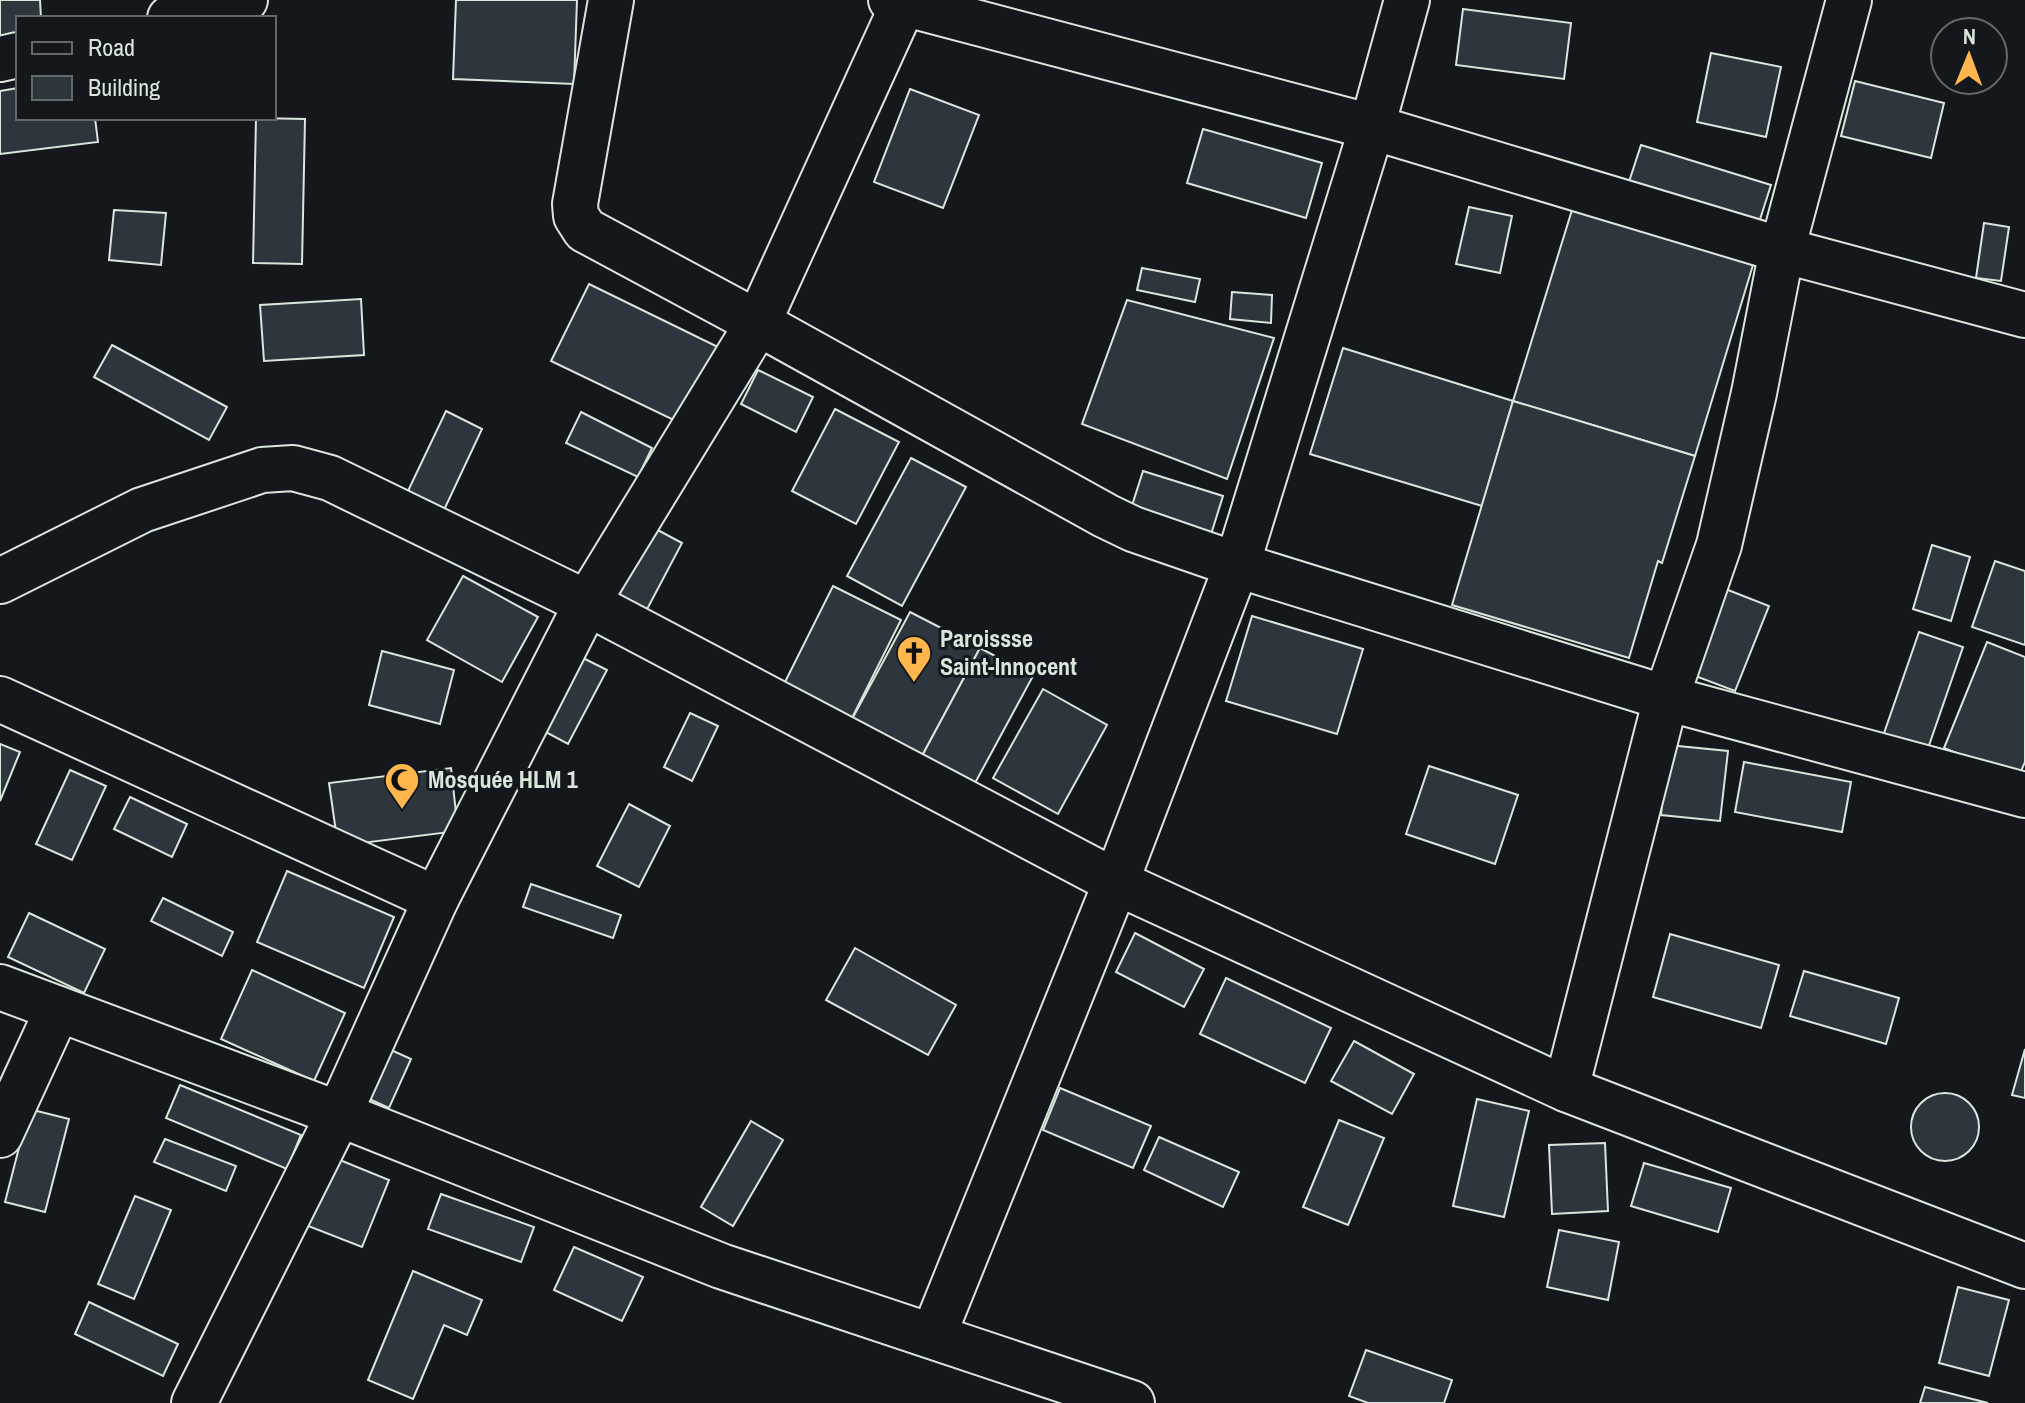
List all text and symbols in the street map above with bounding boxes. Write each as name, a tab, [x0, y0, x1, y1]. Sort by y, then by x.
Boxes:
legend	[16, 16, 276, 120]
north arrow	[1929, 16, 2009, 96]
text: N	[1963, 21, 1976, 51]
text: Road	[88, 31, 135, 63]
text: Building	[88, 71, 160, 103]
place label: Paroissse Saint-Innocent	[940, 622, 1077, 682]
church icon: Paroissse Saint-Innocent	[895, 634, 933, 684]
mosque icon: Mosquée HLM 1	[383, 761, 421, 811]
place label: Mosquée HLM 1	[428, 763, 578, 795]

